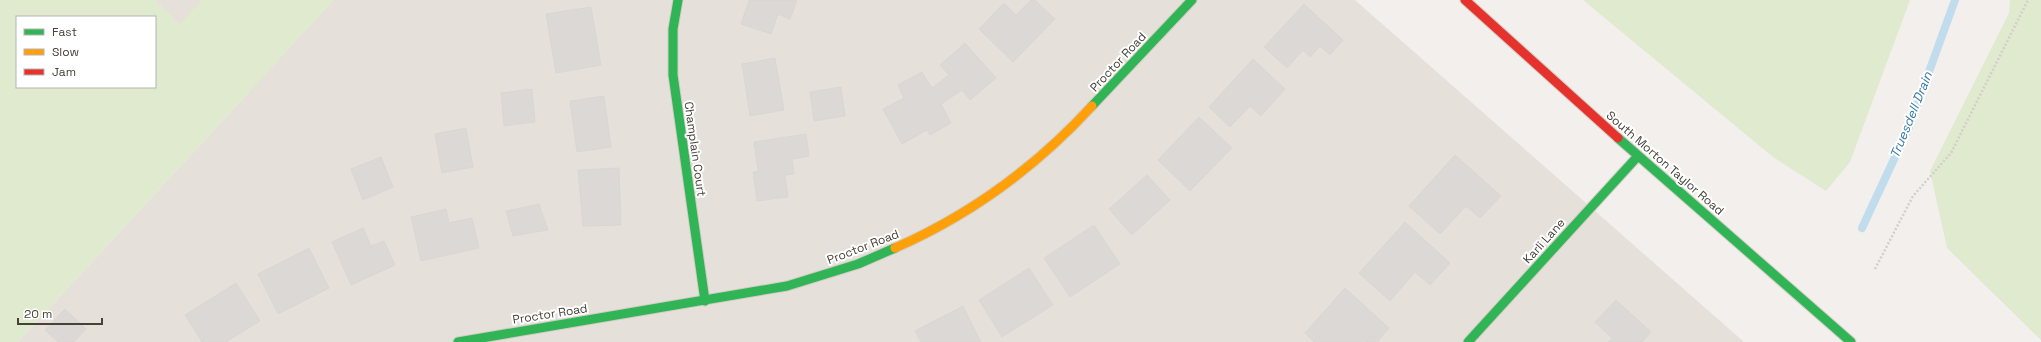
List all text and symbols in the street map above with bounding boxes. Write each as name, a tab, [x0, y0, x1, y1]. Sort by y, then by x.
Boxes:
legend	[16, 16, 156, 88]
text: Fast	[52, 24, 77, 40]
street label: Proctor Road	[1086, 29, 1150, 95]
text: Slow	[52, 44, 79, 60]
text: Jam	[52, 64, 76, 80]
water label: Truesdell Drain	[1886, 68, 1936, 161]
street label: Champlain Court	[680, 100, 710, 198]
street label: South Morton Taylor Road	[1603, 108, 1727, 218]
street label: Karli Lane	[1519, 215, 1569, 267]
street label: Proctor Road	[825, 226, 901, 268]
scale bar	[18, 300, 102, 326]
street label: Proctor Road	[511, 300, 589, 328]
text: 20 m	[24, 306, 52, 322]

